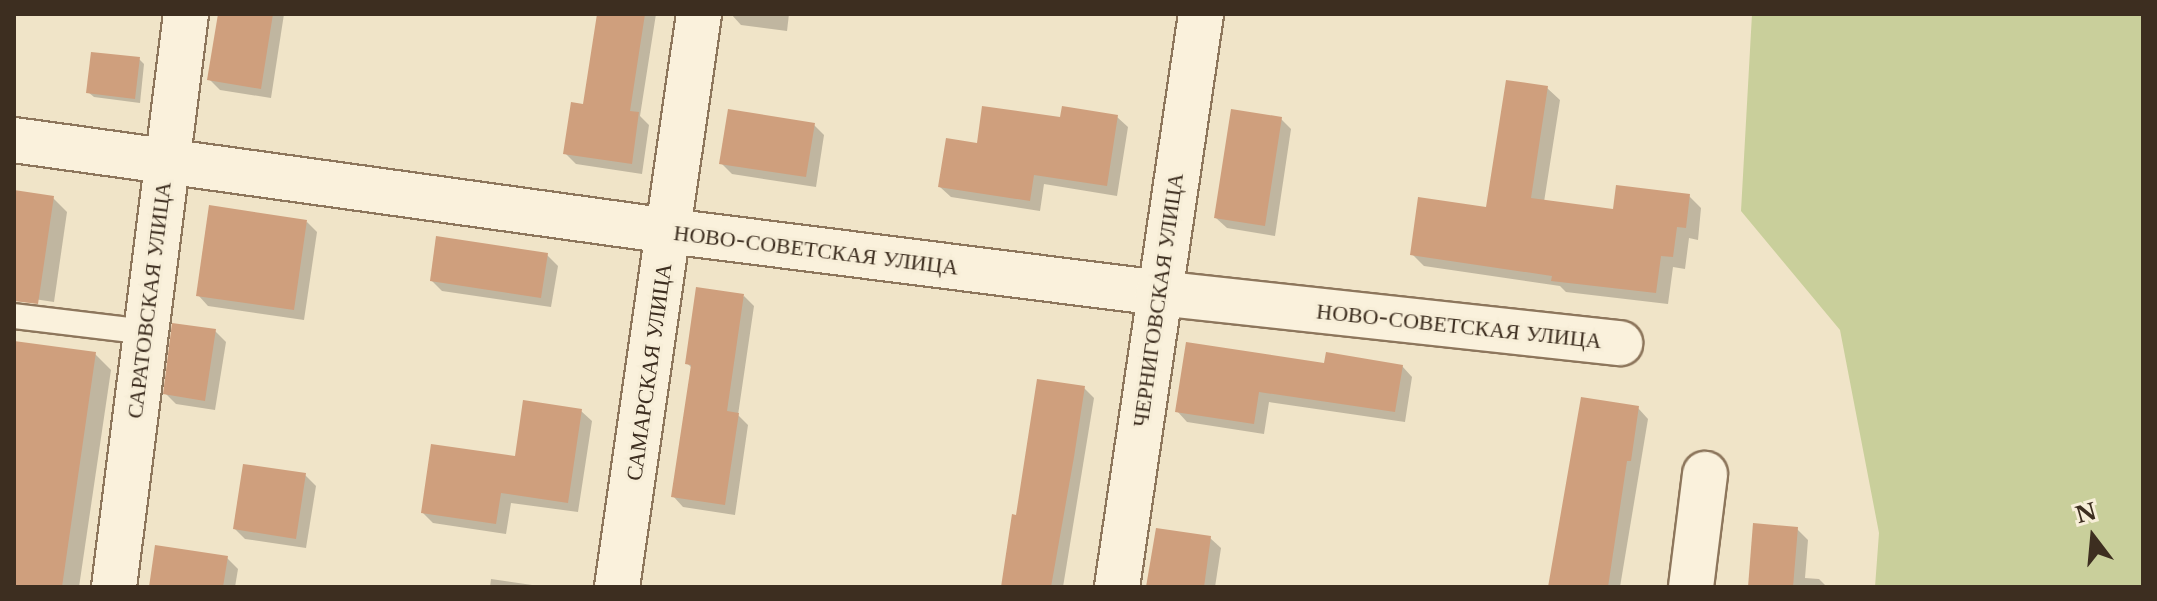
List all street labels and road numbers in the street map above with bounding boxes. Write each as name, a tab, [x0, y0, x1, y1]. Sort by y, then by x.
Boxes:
street label: ЧЕРНИГОВСКАЯ УЛИЦА	[1127, 171, 1189, 429]
street label: САРАТОВСКАЯ УЛИЦА	[121, 180, 177, 420]
street label: НОВО-СОВЕТСКАЯ УЛИЦА	[672, 219, 960, 281]
street label: САМАРСКАЯ УЛИЦА	[621, 262, 677, 482]
street label: НОВО-СОВЕТСКАЯ УЛИЦА	[1315, 298, 1603, 354]

